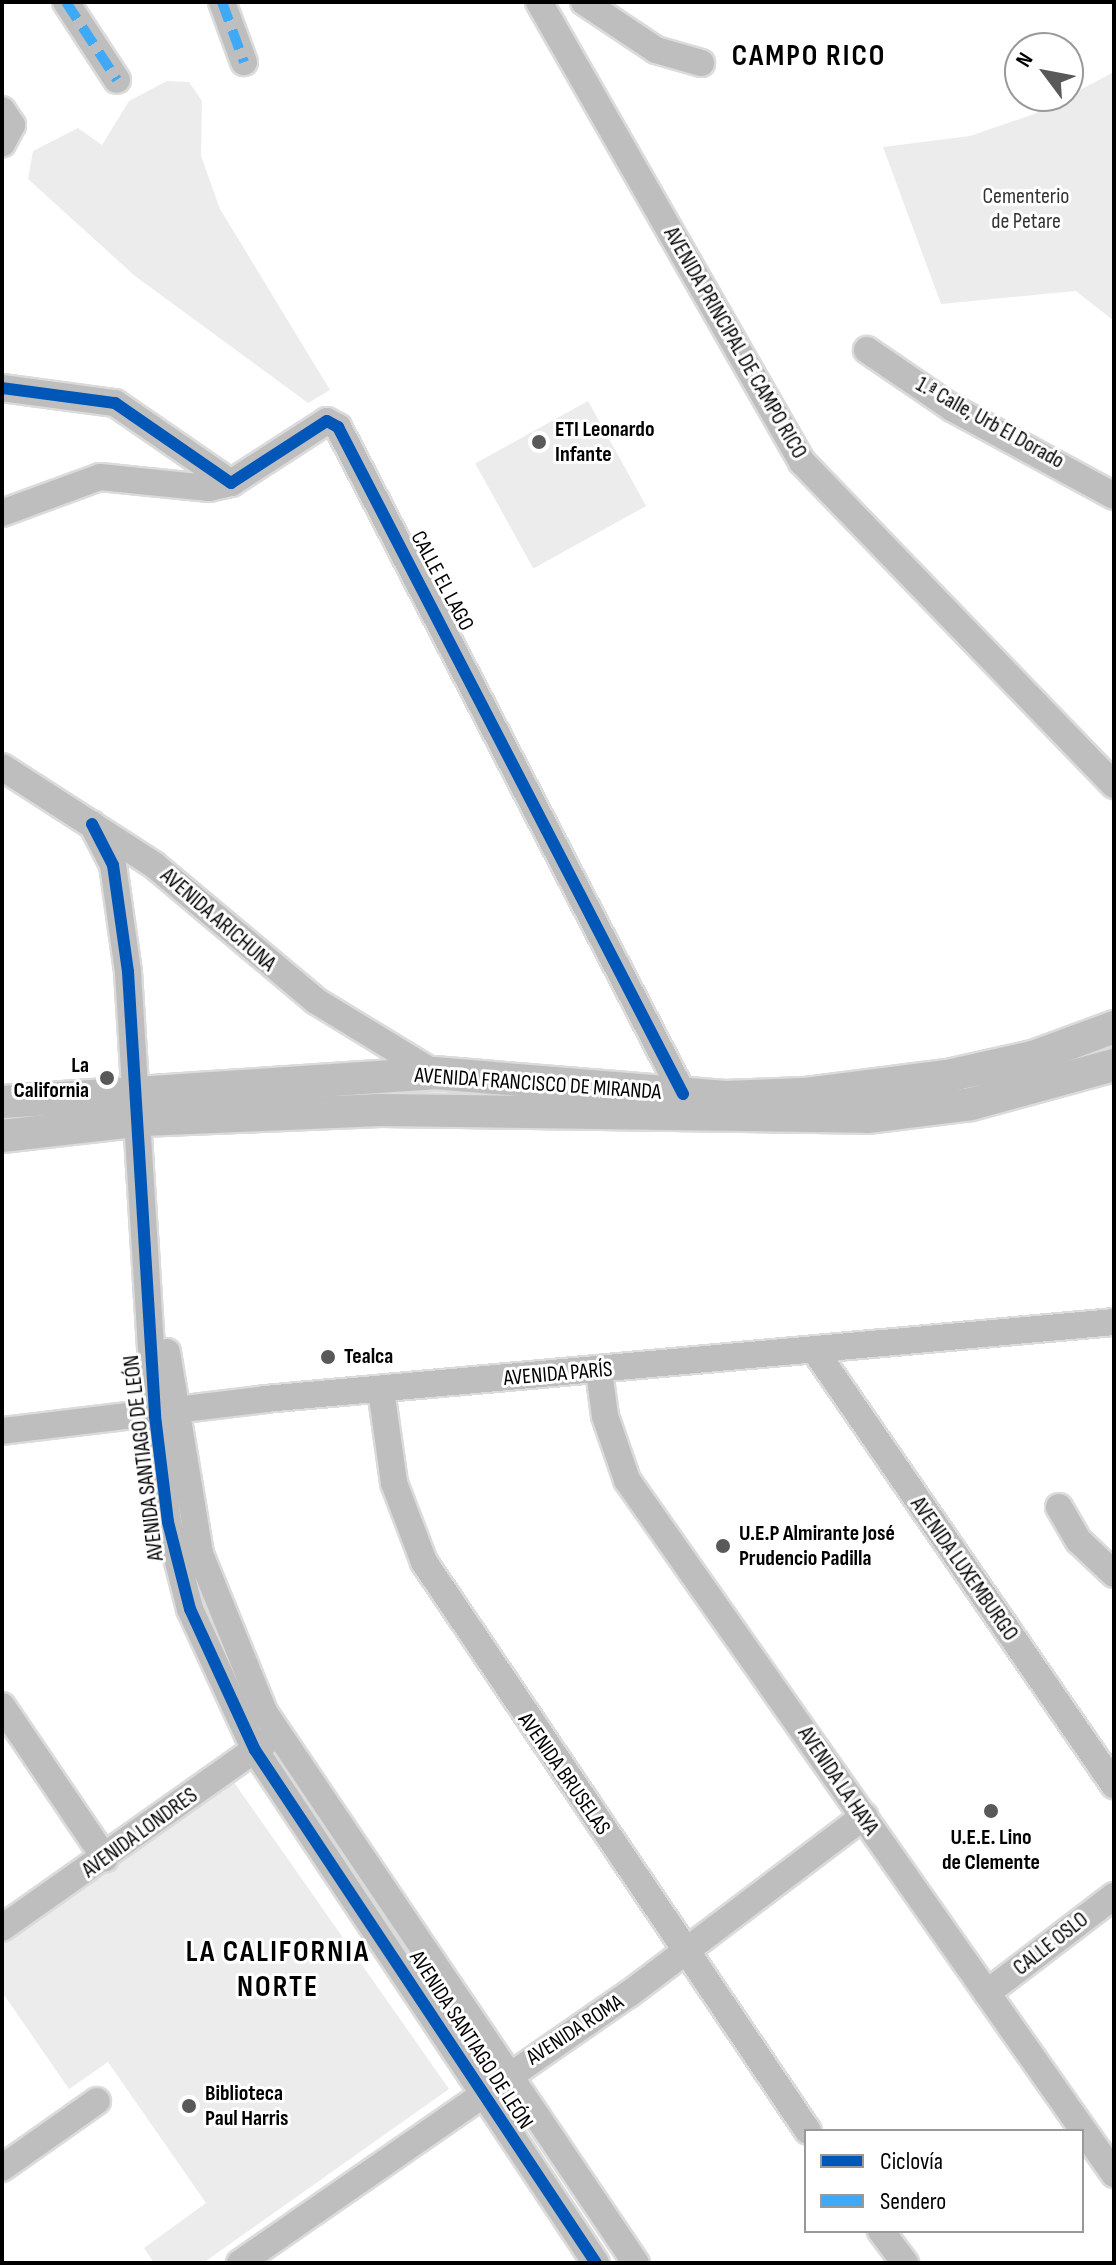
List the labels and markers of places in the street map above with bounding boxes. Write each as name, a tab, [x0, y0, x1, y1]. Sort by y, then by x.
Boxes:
place label: ETI Leonardo Infante	[555, 416, 654, 468]
marker: ETI Leonardo Infante	[530, 433, 548, 451]
place label: La California	[14, 1052, 89, 1104]
marker: La California	[96, 1067, 118, 1089]
place label: Tealca	[344, 1344, 393, 1370]
marker: Tealca	[319, 1348, 337, 1366]
place label: U.E.P Almirante José Prudencio Padilla	[739, 1520, 895, 1572]
marker: U.E.P Almirante José Prudencio Padilla	[714, 1537, 732, 1555]
marker: U.E.E. Lino de Clemente	[982, 1802, 1000, 1820]
place label: U.E.E. Lino de Clemente	[942, 1824, 1040, 1876]
place label: Biblioteca Paul Harris	[205, 2080, 288, 2132]
marker: Biblioteca Paul Harris	[180, 2097, 198, 2115]

